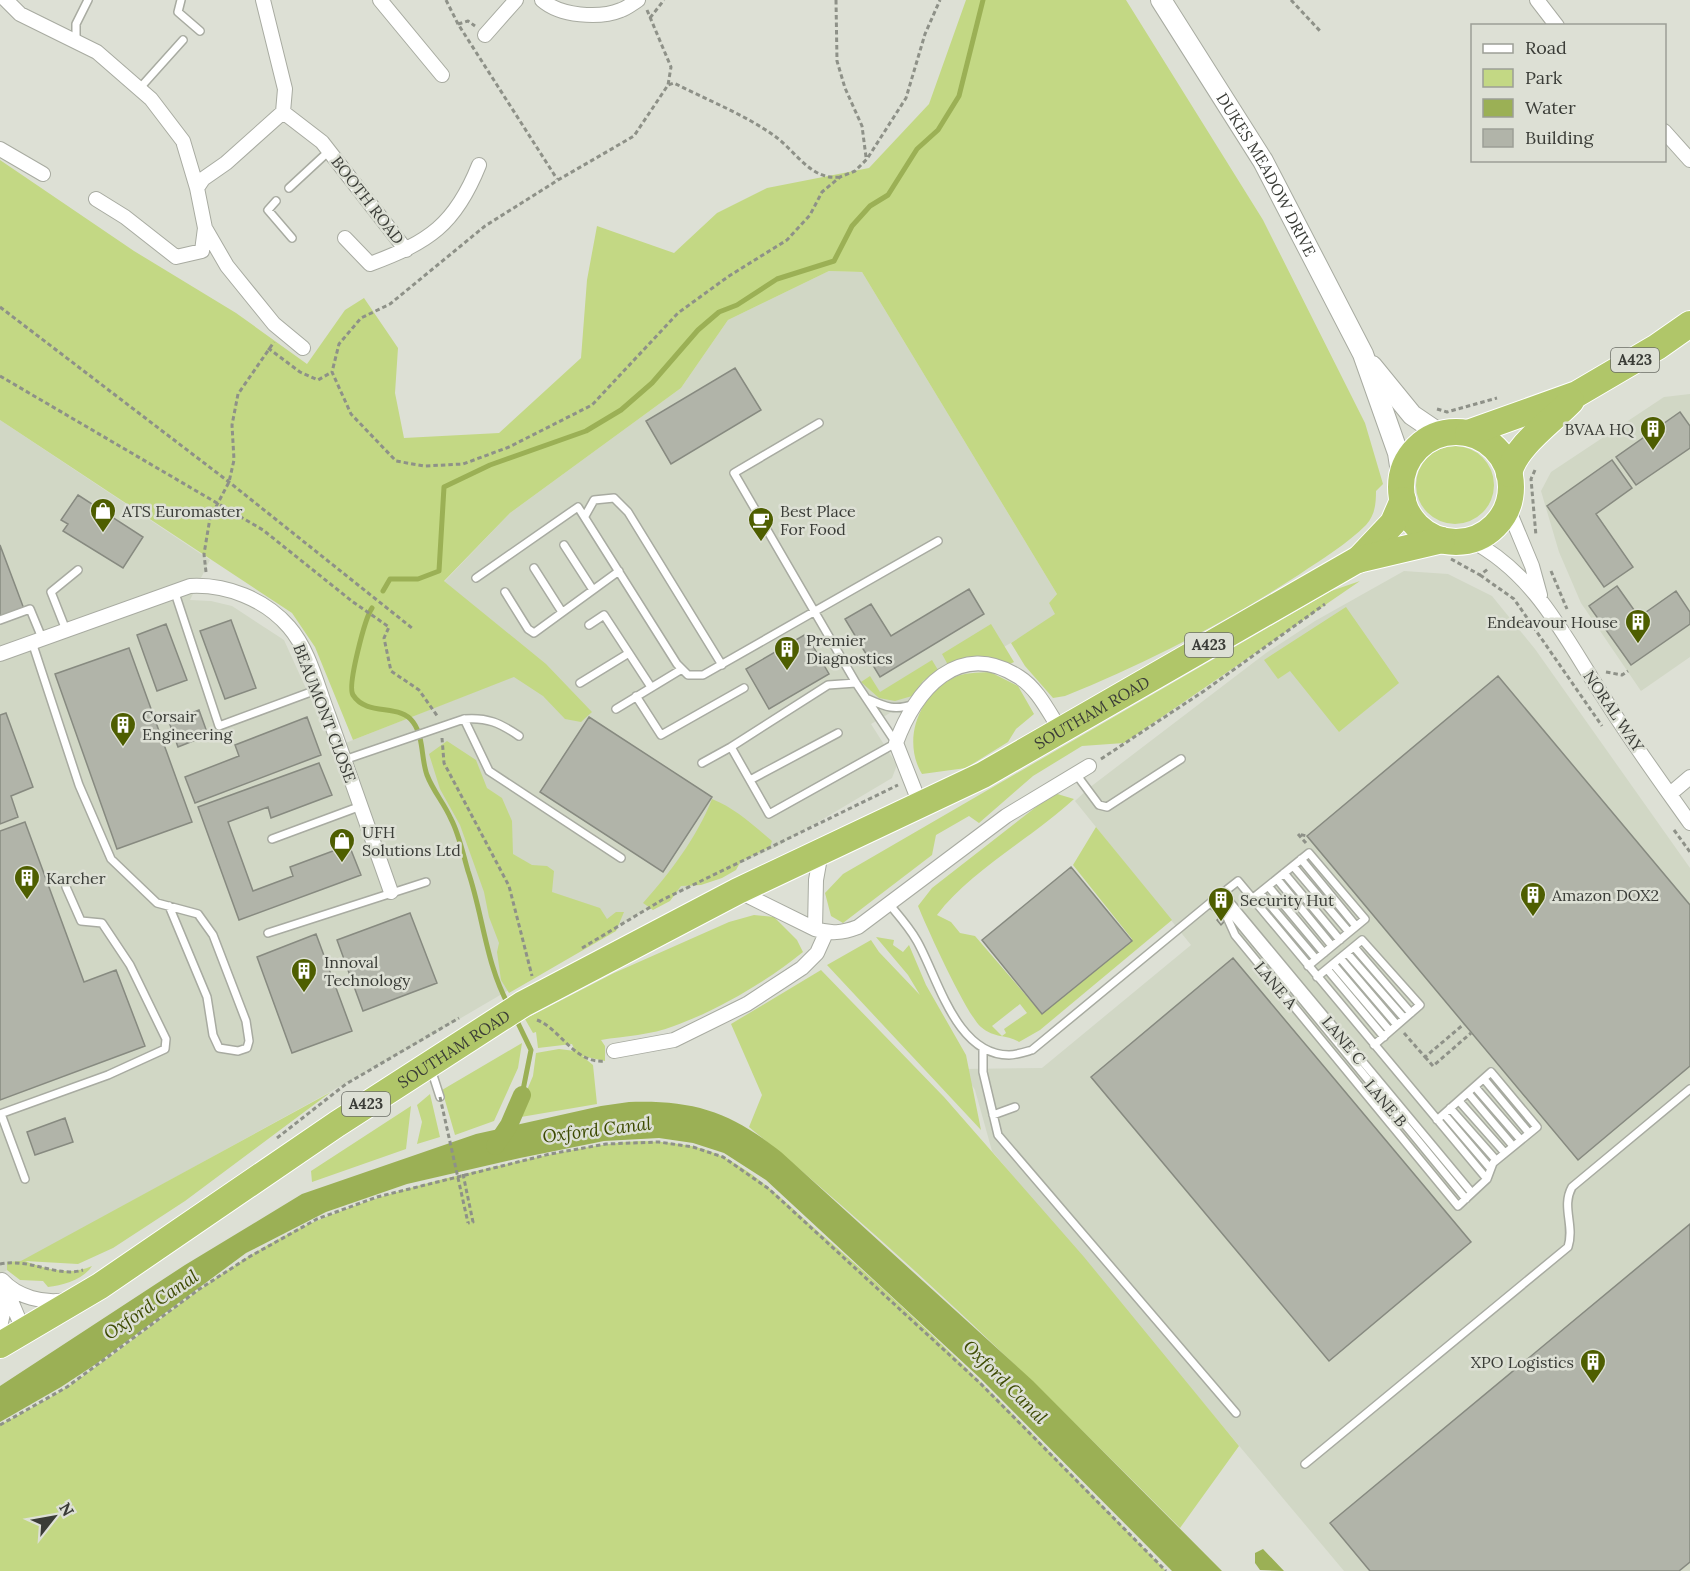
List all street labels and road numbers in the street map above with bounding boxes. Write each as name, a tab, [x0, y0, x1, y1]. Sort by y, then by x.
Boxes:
street label: DUKES MEADOW DRIVE	[1212, 89, 1321, 260]
street label: BOOTH ROAD	[327, 152, 409, 248]
road number: A423	[1611, 348, 1659, 372]
road number: A423	[1185, 633, 1233, 657]
street label: BEAUMONT CLOSE	[289, 641, 361, 785]
street label: NORAL WAY	[1579, 667, 1649, 756]
street label: SOUTHAM ROAD	[1030, 671, 1153, 754]
street label: LANE A	[1250, 957, 1302, 1014]
street label: SOUTHAM ROAD	[394, 1005, 514, 1092]
street label: LANE C	[1318, 1012, 1370, 1068]
street label: LANE B	[1360, 1075, 1412, 1131]
road number: A423	[342, 1092, 390, 1116]

